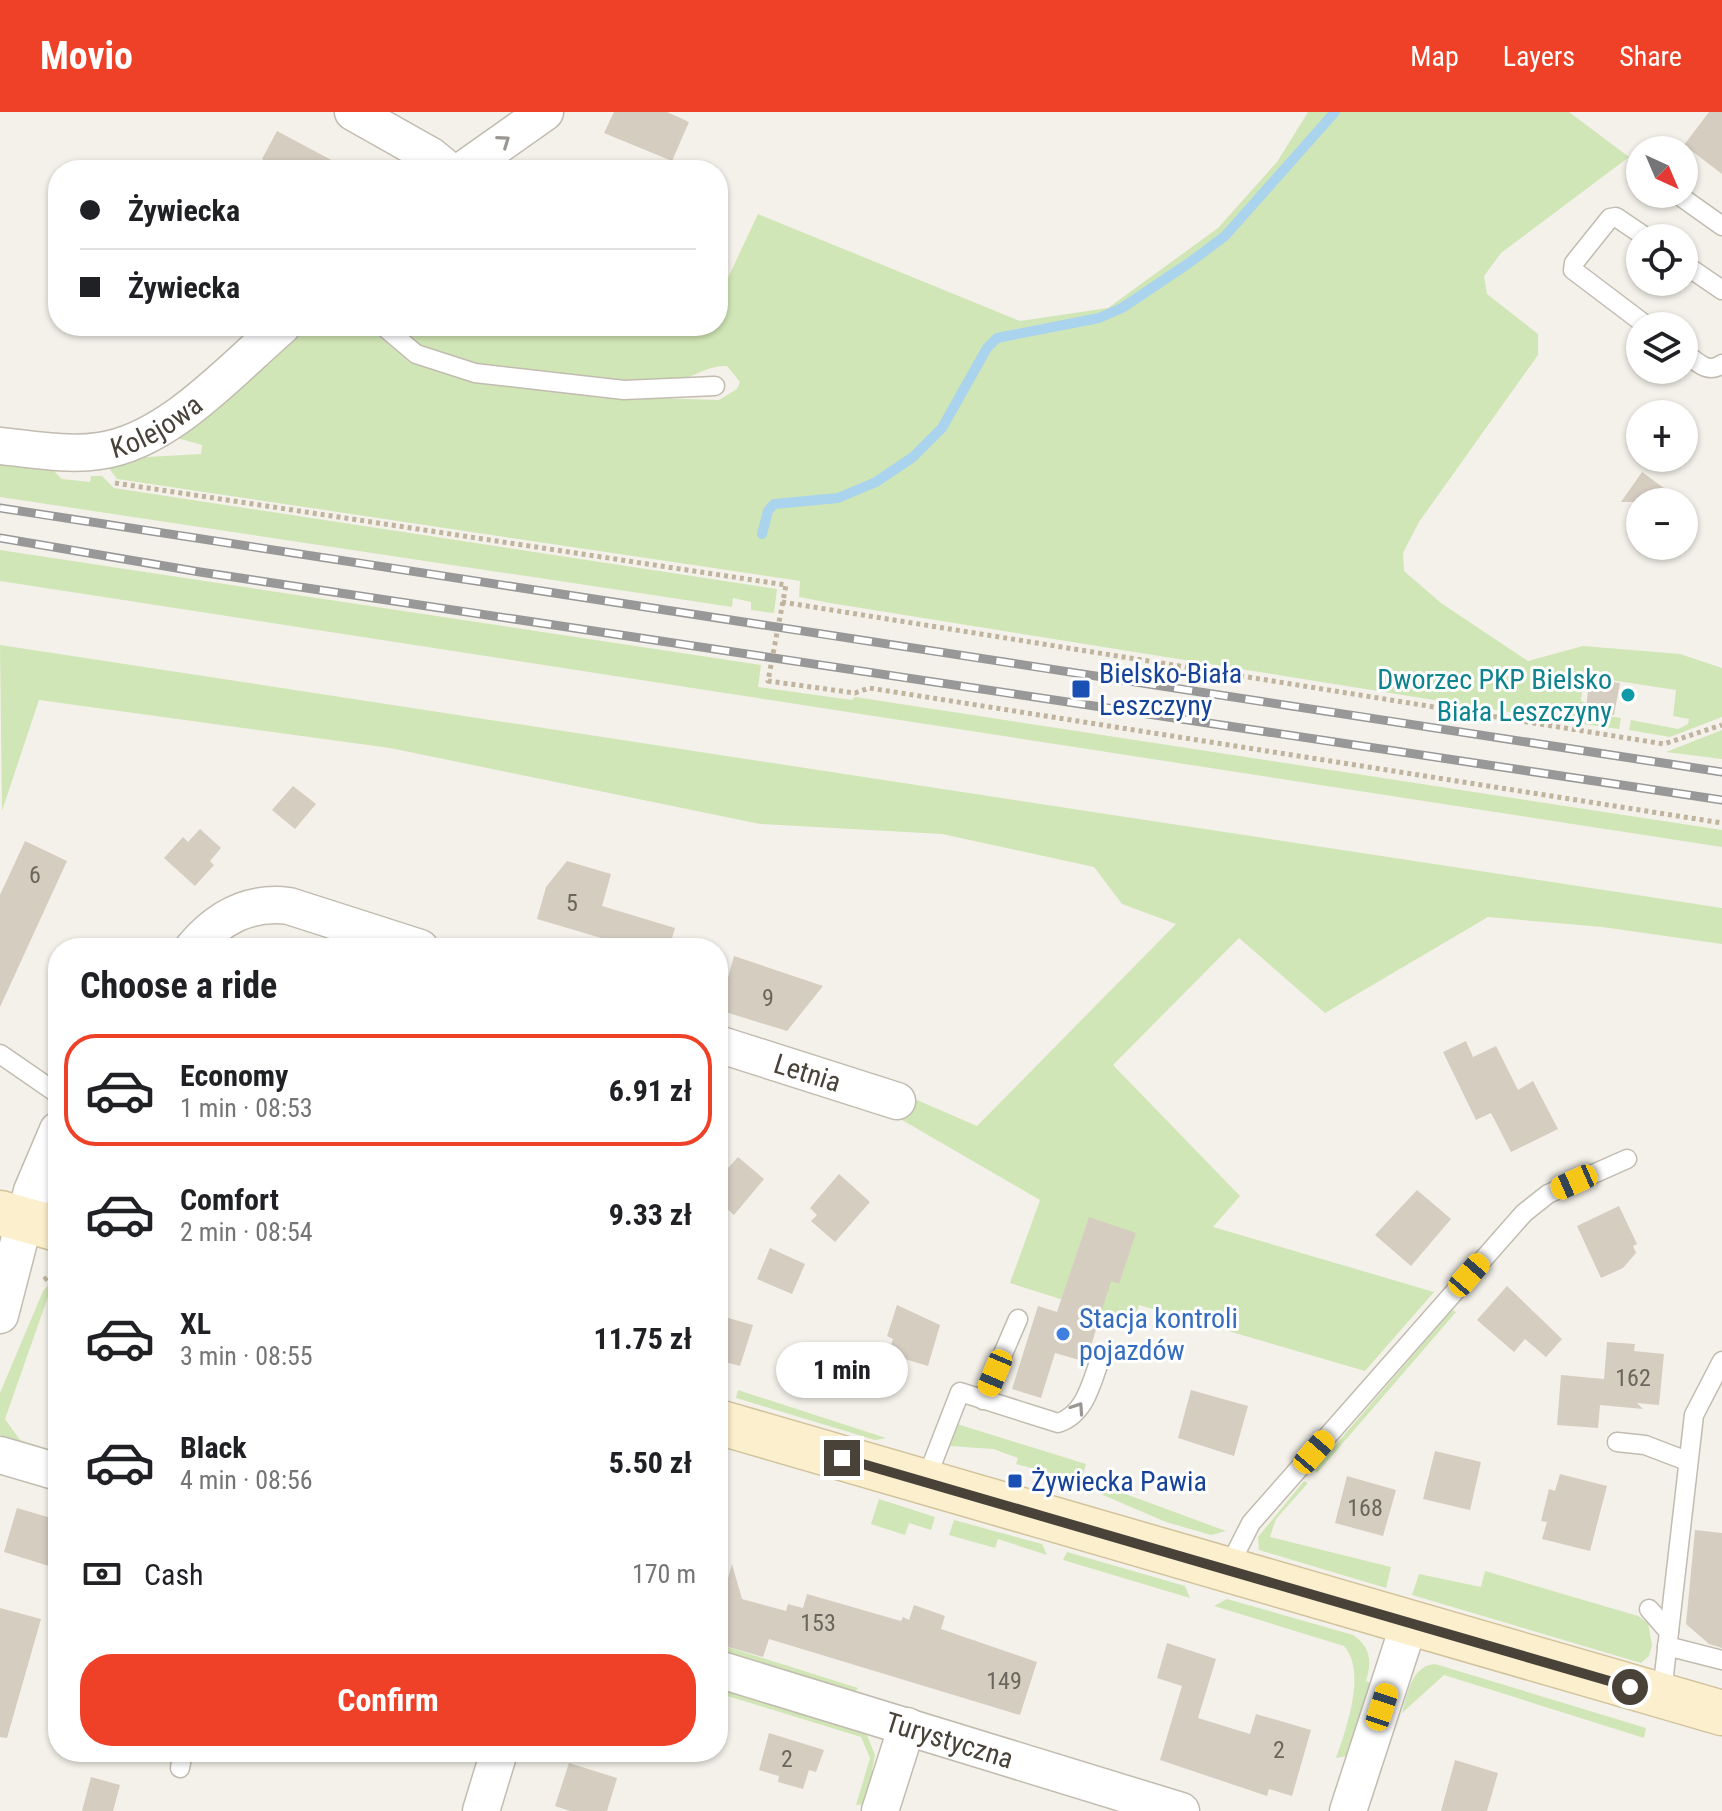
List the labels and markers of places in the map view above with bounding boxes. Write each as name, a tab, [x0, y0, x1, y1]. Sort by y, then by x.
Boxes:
place label: Bielsko-Biała Leszczyny	[1099, 657, 1242, 722]
place label: Dworzec PKP Bielsko Biała Leszczyny	[1377, 663, 1612, 728]
marker: Bielsko-Biała Leszczyny	[1070, 678, 1092, 700]
marker: Dworzec PKP Bielsko Biała Leszczyny	[1619, 686, 1637, 704]
place label: Stacja kontroli pojazdów	[1079, 1302, 1238, 1367]
marker: Stacja kontroli pojazdów	[1054, 1325, 1072, 1343]
place label: Żywiecka Pawia	[1031, 1465, 1207, 1498]
marker: Żywiecka Pawia	[1006, 1472, 1024, 1490]

